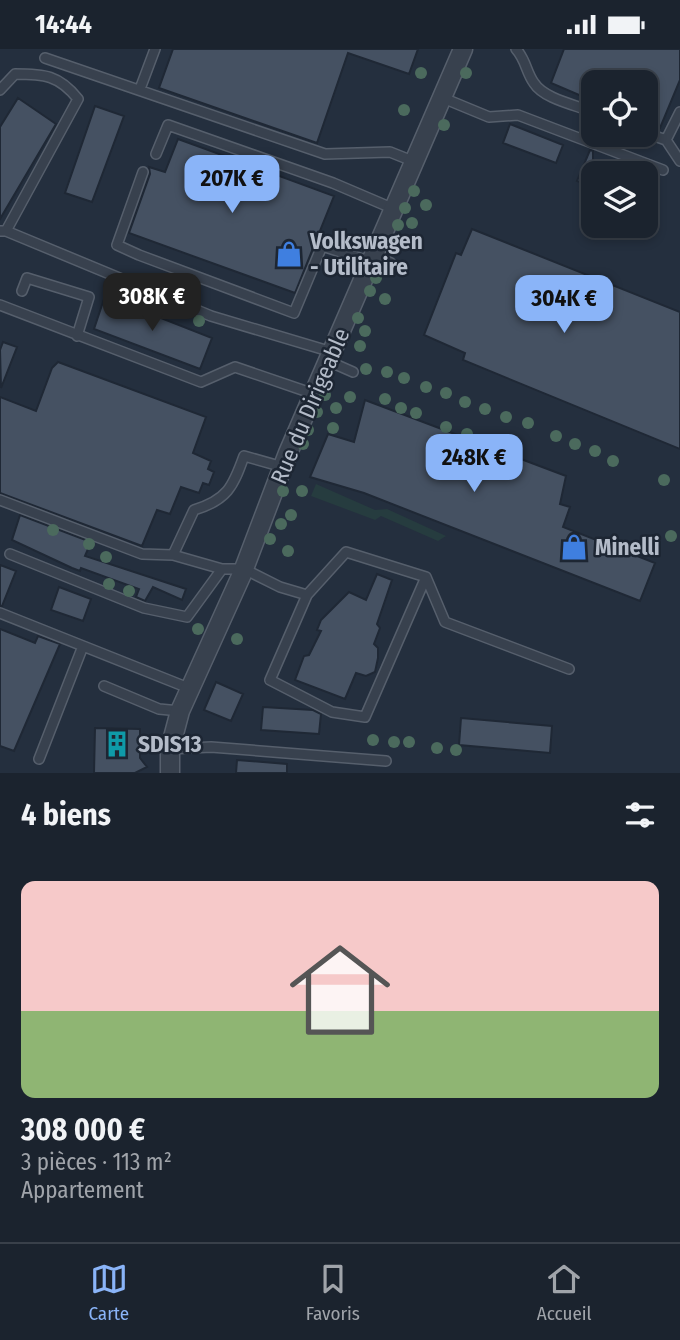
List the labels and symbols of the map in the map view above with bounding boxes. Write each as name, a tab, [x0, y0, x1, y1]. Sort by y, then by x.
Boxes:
pin: 207K €	[175, 155, 289, 215]
place label: Volkswagen - Utilitaire	[309, 227, 423, 281]
shop icon: Volkswagen - Utilitaire	[274, 239, 304, 269]
pin: 308K €	[95, 273, 209, 333]
pin: 304K €	[507, 275, 621, 335]
street label: Rue du Dirigeable	[265, 324, 355, 488]
pin: 248K €	[417, 435, 531, 494]
shop icon: Minelli	[559, 532, 589, 562]
place label: Minelli	[595, 533, 660, 561]
building icon: SDIS13	[102, 729, 132, 759]
place label: SDIS13	[138, 730, 202, 758]

